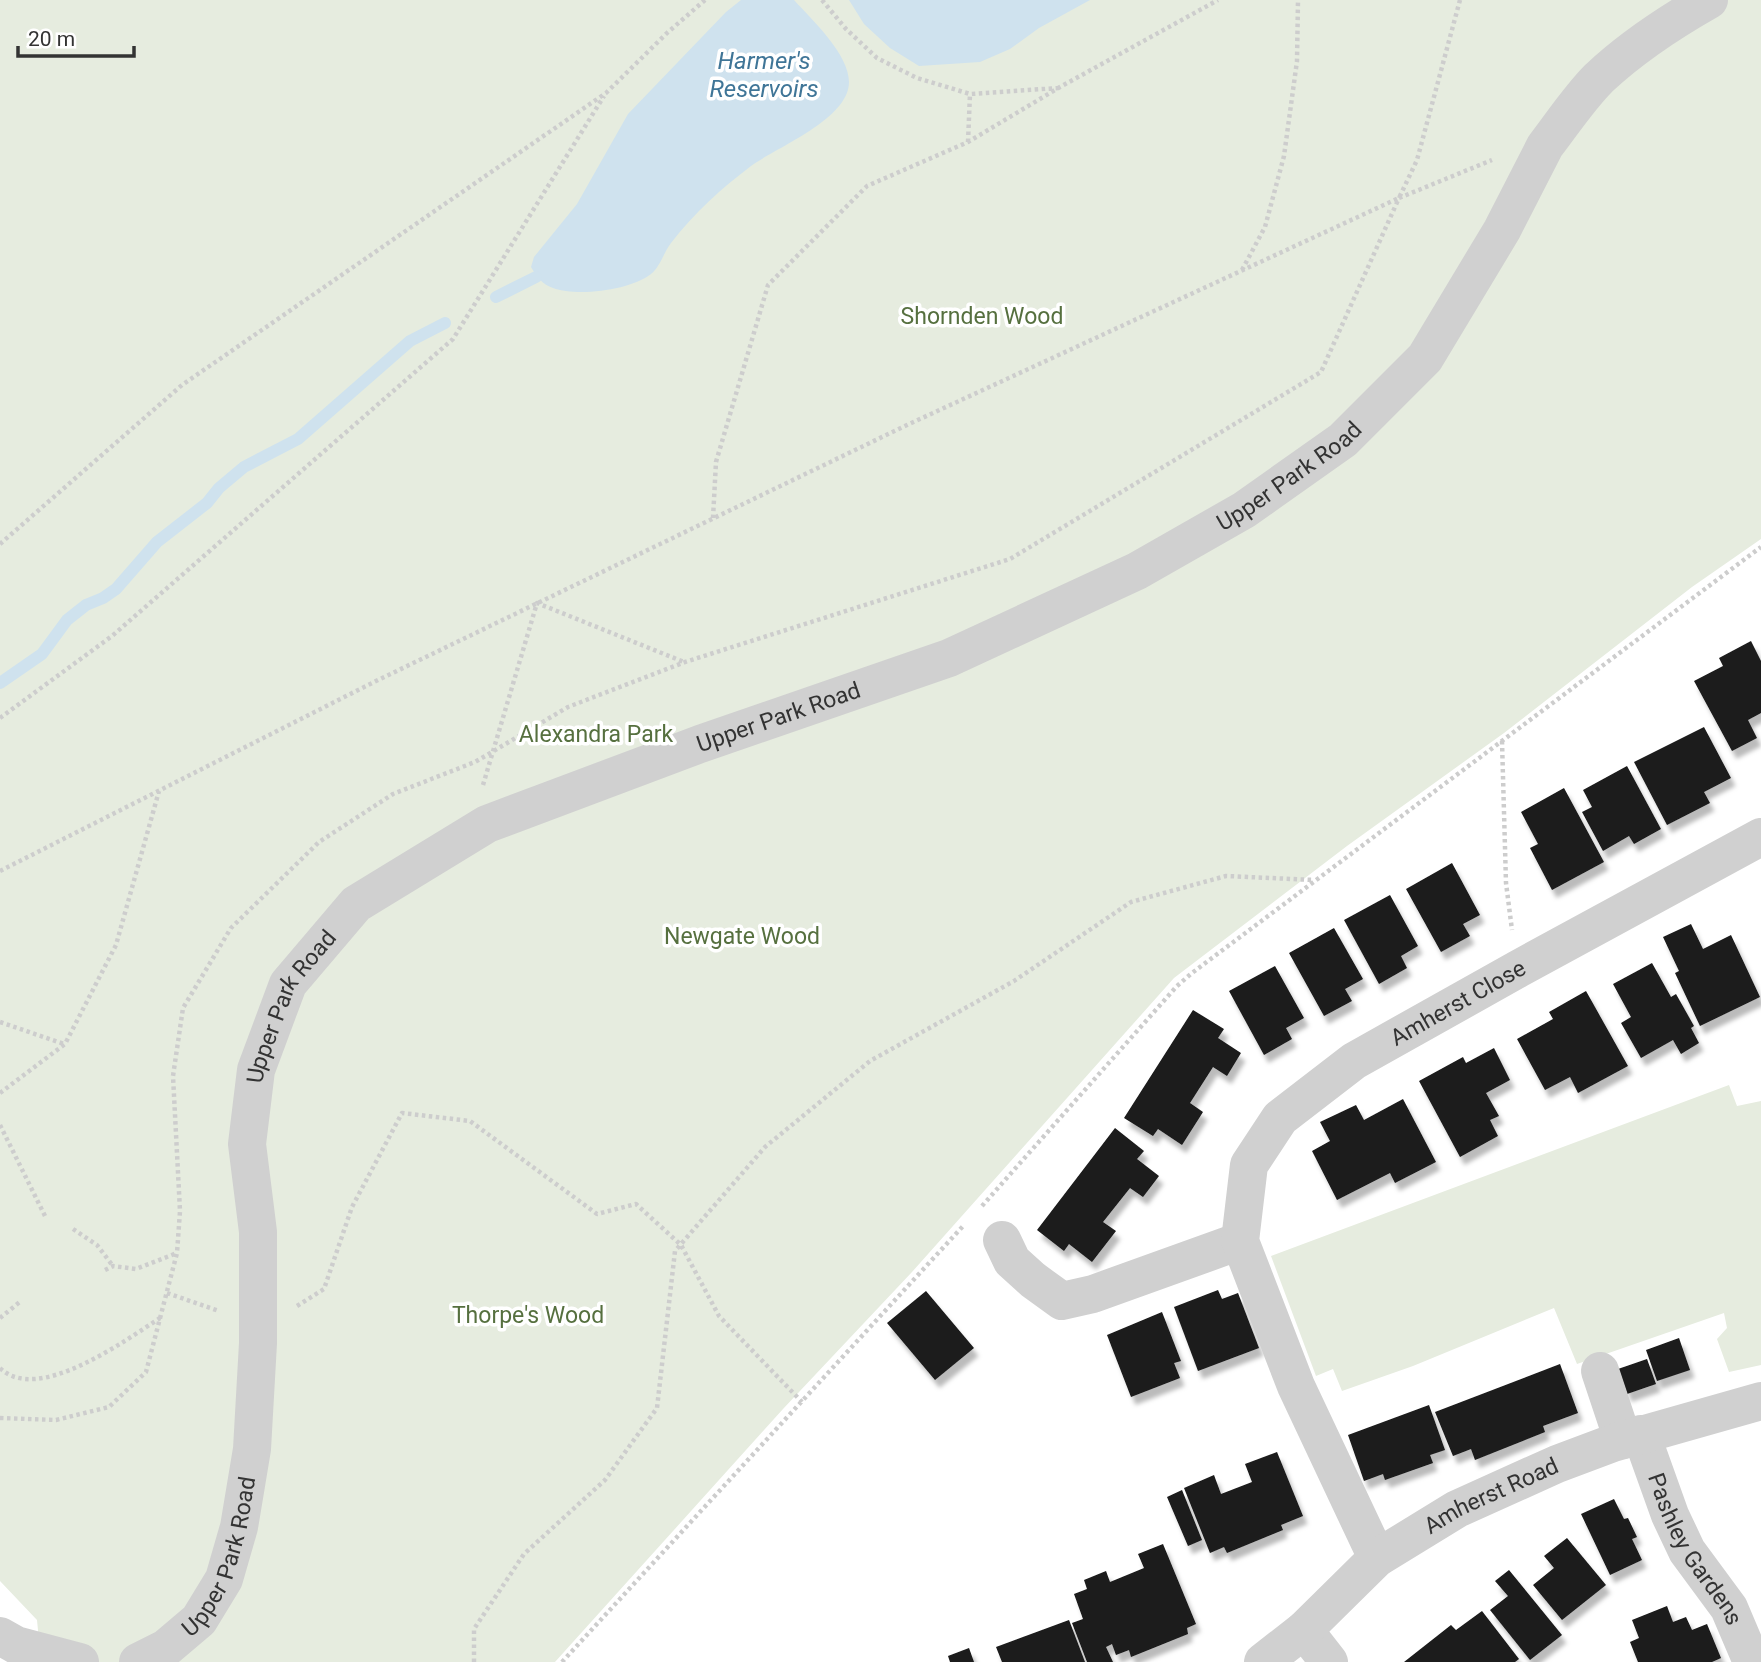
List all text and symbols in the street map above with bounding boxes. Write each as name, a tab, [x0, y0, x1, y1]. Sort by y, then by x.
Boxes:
scale bar	[18, 14, 133, 58]
text: 20 m	[28, 27, 75, 51]
water label: Harmer's Reservoirs	[709, 47, 819, 103]
park label: Shornden Wood	[901, 303, 1063, 330]
street label: Upper Park Road	[1212, 416, 1367, 536]
street label: Upper Park Road	[693, 676, 864, 758]
park label: Alexandra Park	[519, 721, 673, 748]
park label: Newgate Wood	[664, 923, 820, 950]
street label: Upper Park Road	[241, 924, 342, 1084]
street label: Amherst Close	[1386, 954, 1530, 1051]
park label: Thorpe's Wood	[452, 1302, 604, 1329]
street label: Amherst Road	[1419, 1452, 1562, 1539]
street label: Pashley Gardens	[1643, 1469, 1748, 1629]
street label: Upper Park Road	[176, 1475, 261, 1642]

